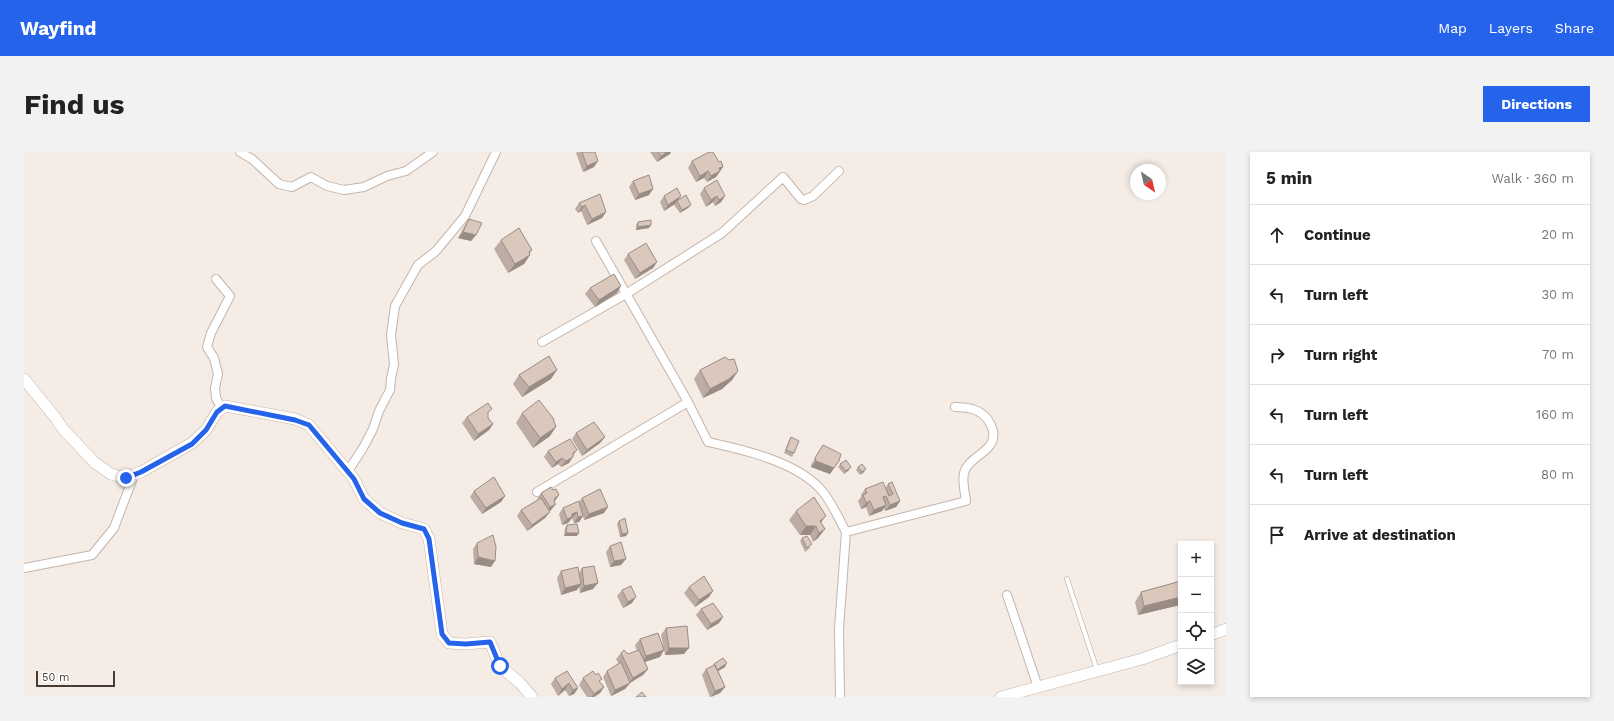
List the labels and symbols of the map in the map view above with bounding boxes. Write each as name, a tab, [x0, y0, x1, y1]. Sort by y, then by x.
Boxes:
north arrow	[1130, 164, 1166, 200]
route end	[117, 469, 135, 487]
route start	[491, 657, 509, 675]
scale bar	[36, 669, 115, 688]

